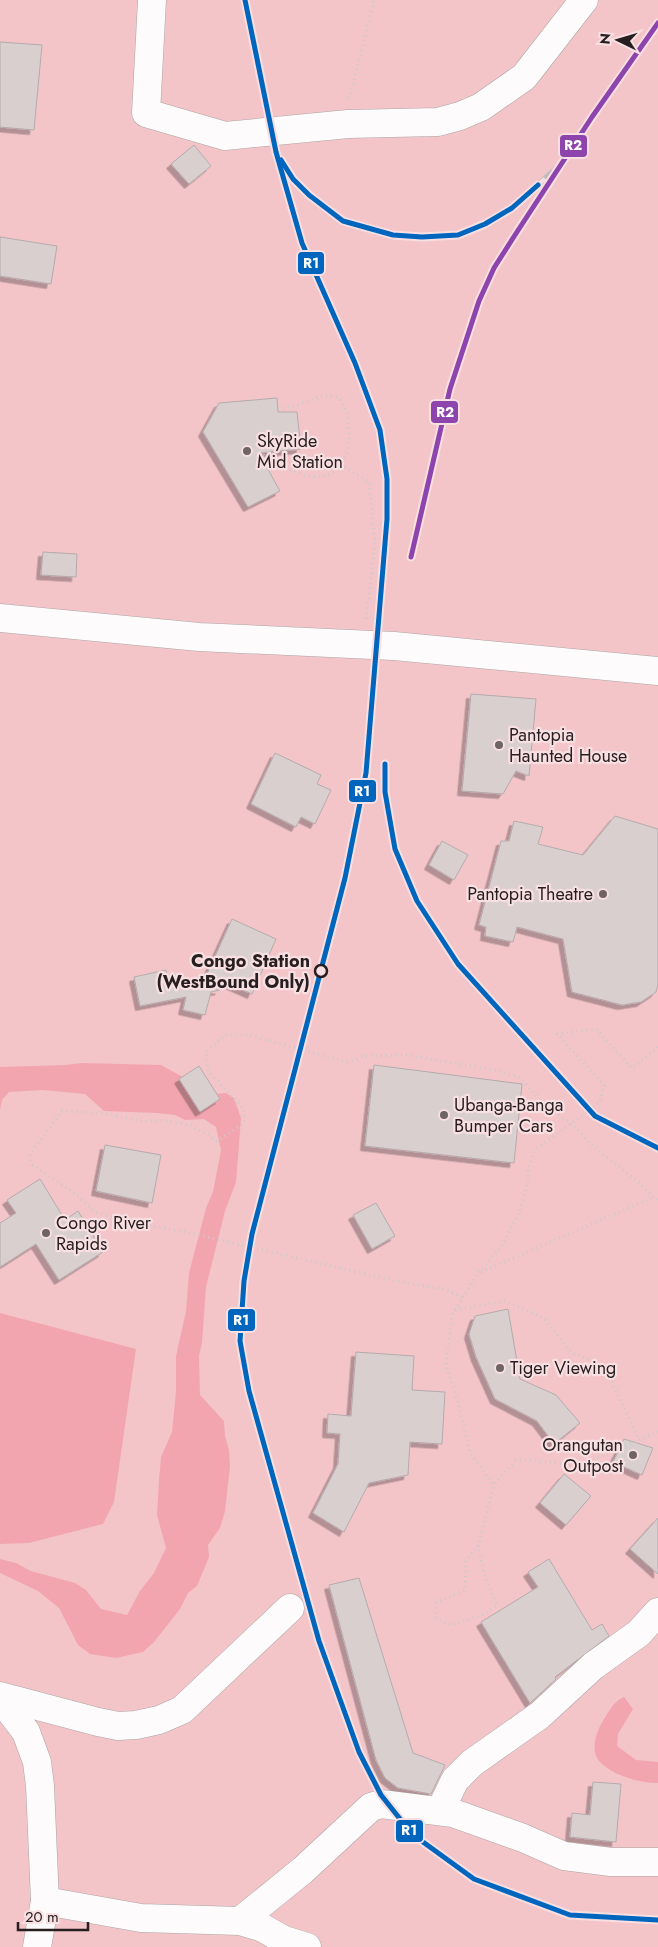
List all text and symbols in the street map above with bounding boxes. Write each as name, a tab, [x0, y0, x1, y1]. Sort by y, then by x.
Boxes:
north arrow	[593, 15, 643, 65]
text: N	[595, 32, 615, 45]
line badge: R2	[559, 134, 588, 158]
text: R2	[564, 135, 582, 155]
line badge: R1	[297, 251, 325, 275]
text: R1	[303, 253, 319, 273]
line badge: R2	[430, 400, 459, 424]
text: R2	[436, 402, 454, 422]
place label: SkyRide Mid Station	[257, 428, 343, 475]
marker: SkyRide Mid Station	[241, 445, 253, 457]
place label: Pantopia Haunted House	[509, 722, 627, 769]
marker: Pantopia Haunted House	[493, 739, 505, 751]
line badge: R1	[348, 779, 377, 803]
text: R1	[354, 781, 370, 801]
place label: Pantopia Theatre	[467, 881, 593, 907]
marker: Pantopia Theatre	[597, 888, 609, 900]
place label: Congo Station (WestBound Only)	[157, 948, 310, 995]
marker: Congo Station (WestBound Only)	[314, 964, 328, 978]
place label: Ubanga-Banga Bumper Cars	[454, 1092, 563, 1139]
marker: Ubanga-Banga Bumper Cars	[438, 1109, 450, 1121]
place label: Congo River Rapids	[56, 1210, 152, 1257]
marker: Congo River Rapids	[40, 1227, 52, 1239]
line badge: R1	[227, 1308, 256, 1332]
text: R1	[233, 1310, 249, 1330]
place label: Tiger Viewing	[510, 1355, 616, 1381]
marker: Tiger Viewing	[494, 1362, 506, 1374]
place label: Orangutan Outpost	[542, 1432, 624, 1479]
marker: Orangutan Outpost	[627, 1449, 639, 1461]
line badge: R1	[395, 1819, 424, 1843]
text: R1	[401, 1820, 417, 1840]
scale bar	[18, 1900, 88, 1932]
text: 20 m	[25, 1906, 59, 1928]

